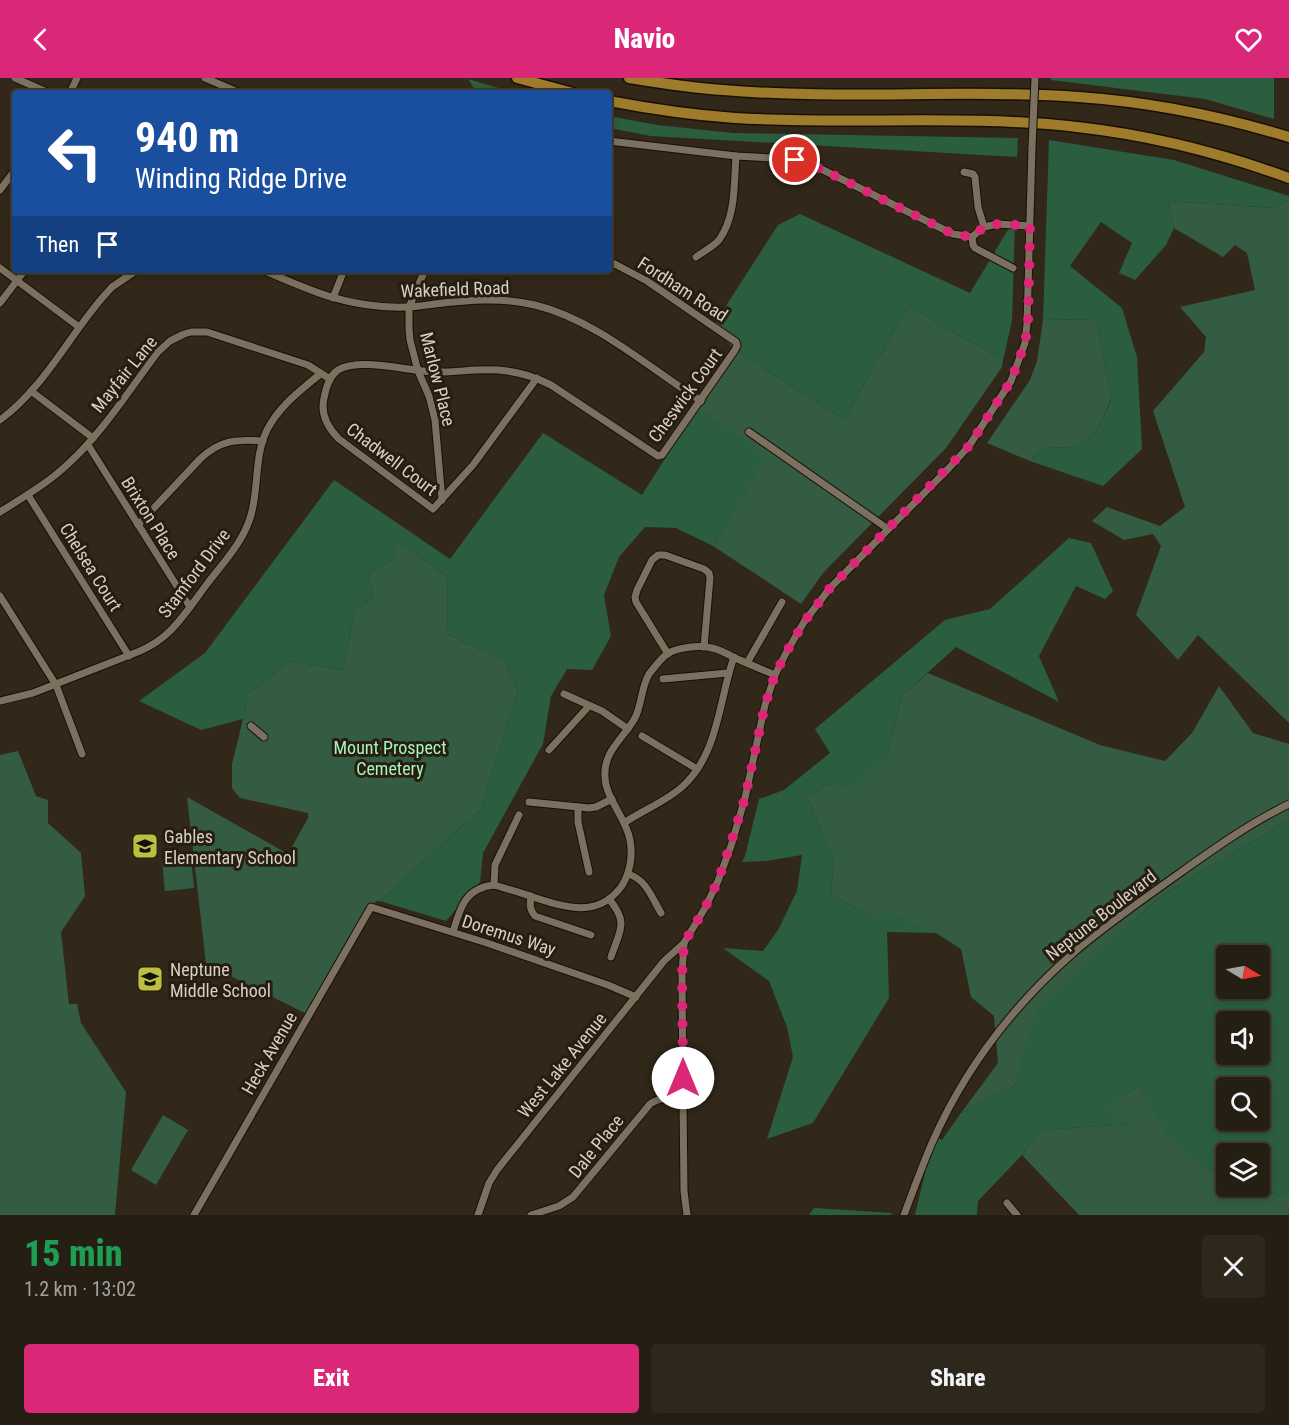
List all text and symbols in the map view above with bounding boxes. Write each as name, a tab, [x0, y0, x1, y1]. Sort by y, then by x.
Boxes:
icon: back	[24, 23, 57, 56]
text: Navio	[614, 23, 675, 55]
icon: heart	[1232, 23, 1265, 56]
text: 940 m	[135, 113, 240, 162]
icon: left	[36, 114, 114, 192]
pin	[769, 134, 820, 185]
icon: arrive	[778, 143, 811, 176]
text: Winding Ridge Drive	[135, 163, 347, 195]
icon: arrive	[91, 228, 124, 261]
text: Then	[36, 232, 79, 257]
street label: Fordham Road	[634, 252, 732, 326]
street label: Wakefield Road	[400, 277, 510, 301]
street label: Marlow Place	[416, 330, 460, 428]
street label: Mayfair Lane	[87, 332, 161, 416]
street label: Cheswick Court	[644, 344, 726, 446]
street label: Chadwell Court	[342, 418, 442, 500]
street label: Brixton Place	[117, 473, 185, 563]
street label: Chelsea Court	[56, 519, 126, 615]
street label: Stamford Drive	[154, 524, 234, 622]
park label: Mount Prospect Cemetery	[334, 737, 447, 779]
place label: Gables Elementary School	[164, 826, 296, 868]
school or university icon: Gables Elementary School	[130, 831, 160, 861]
street label: Neptune Boulevard	[1042, 865, 1160, 965]
street label: Doremus Way	[460, 910, 559, 960]
north arrow	[1216, 945, 1270, 999]
map controls	[1216, 945, 1270, 1197]
place label: Neptune Middle School	[170, 959, 271, 1001]
school or university icon: Neptune Middle School	[135, 964, 165, 994]
street label: Heck Avenue	[237, 1008, 301, 1098]
street label: West Lake Avenue	[513, 1008, 611, 1122]
button: sound	[1216, 1011, 1270, 1065]
position arrow	[651, 1046, 715, 1110]
button: search	[1216, 1077, 1270, 1131]
street label: Dale Place	[564, 1110, 628, 1182]
button: layers	[1216, 1143, 1270, 1197]
text: 15 min	[24, 1233, 123, 1275]
button: close	[1202, 1235, 1265, 1298]
text: 1.2 km · 13:02	[24, 1277, 136, 1301]
button: Exit	[24, 1344, 639, 1413]
button: Share	[651, 1344, 1265, 1413]

